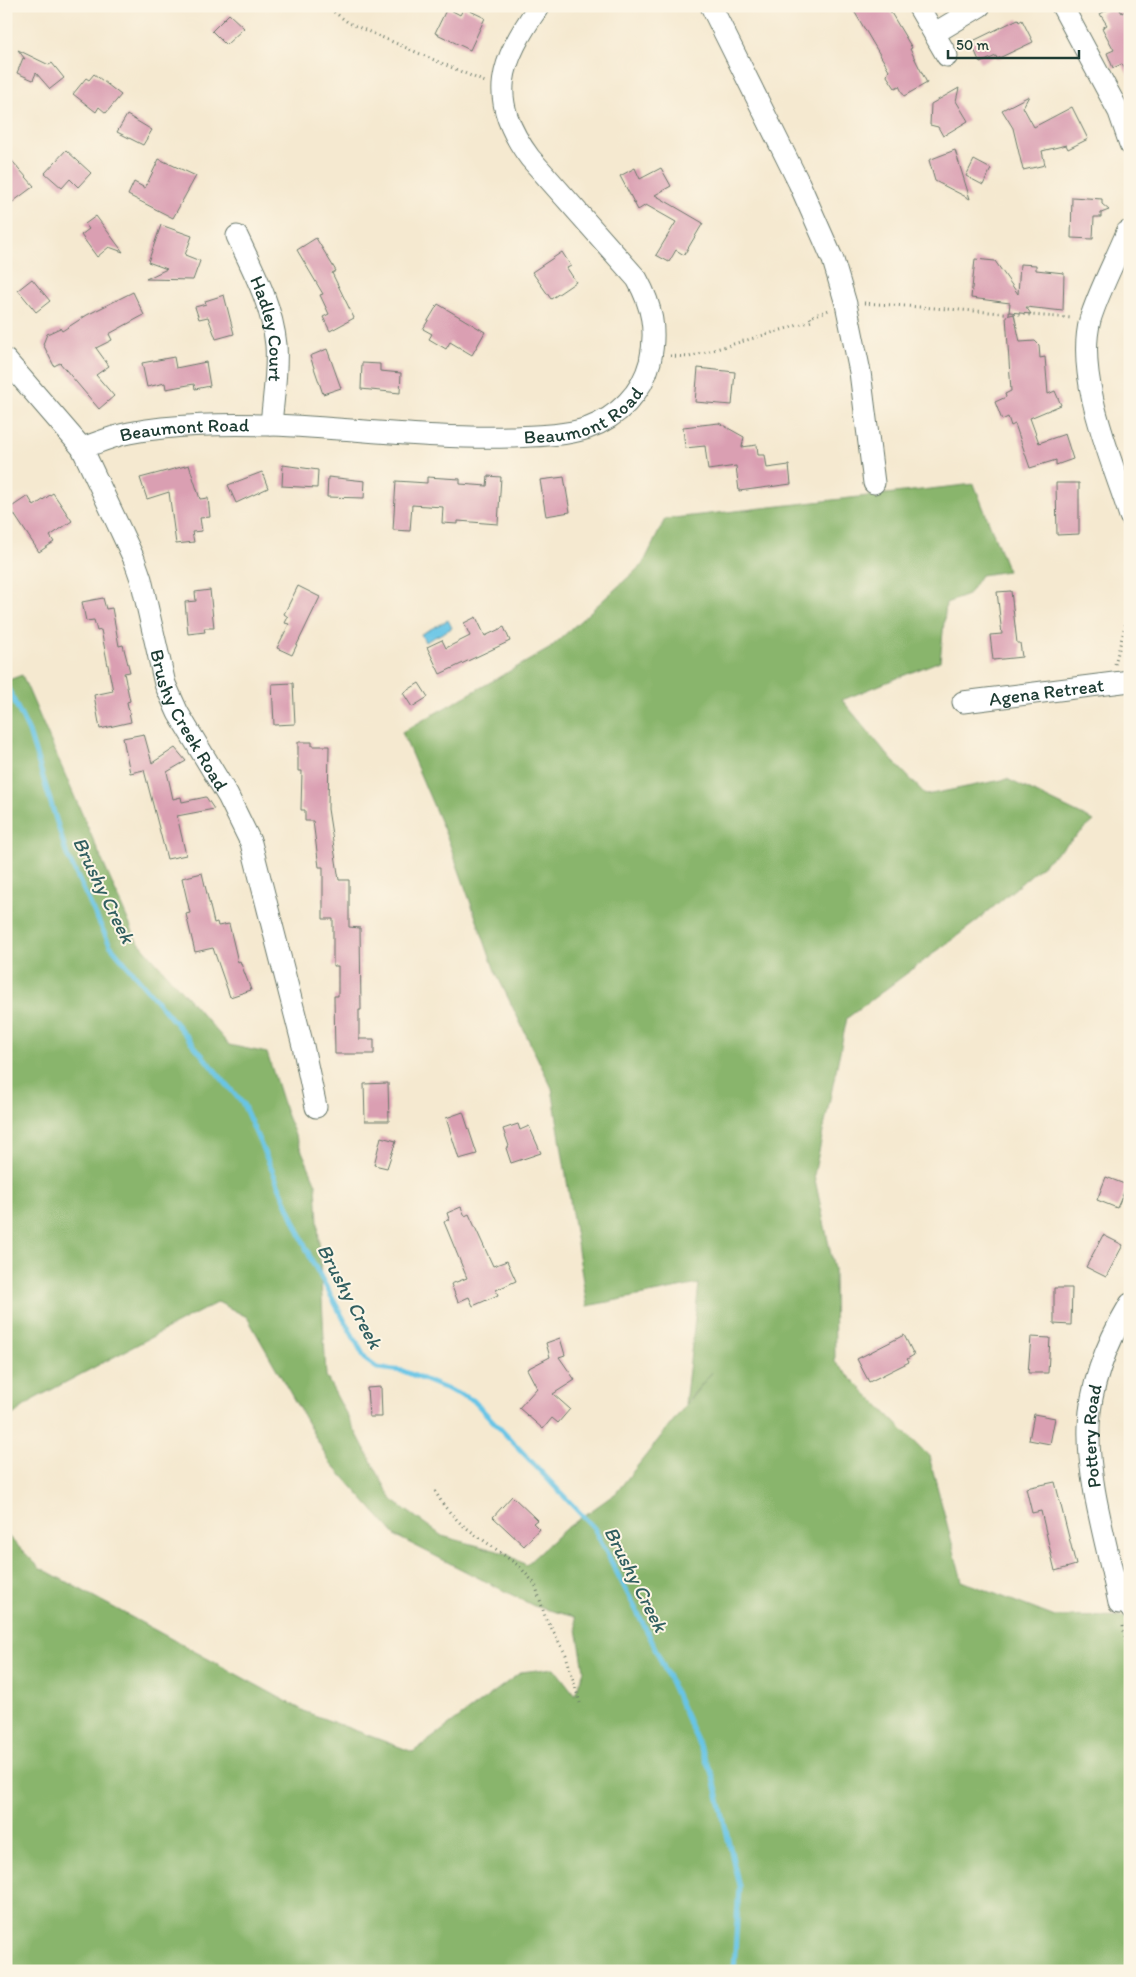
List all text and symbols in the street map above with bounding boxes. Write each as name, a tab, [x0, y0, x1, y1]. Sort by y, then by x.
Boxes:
scale bar	[948, 28, 1080, 60]
text: 50 m	[956, 36, 989, 54]
street label: Hadley Court	[245, 272, 288, 383]
street label: Beaumont Road	[523, 382, 648, 449]
street label: Beaumont Road	[117, 414, 250, 447]
street label: Brushy Creek Road	[145, 647, 233, 795]
street label: Agena Retreat	[988, 673, 1105, 711]
water label: Brushy Creek	[68, 833, 141, 948]
water label: Brushy Creek	[312, 1240, 388, 1354]
street label: Pottery Road	[1078, 1381, 1107, 1490]
water label: Brushy Creek	[599, 1522, 674, 1637]

